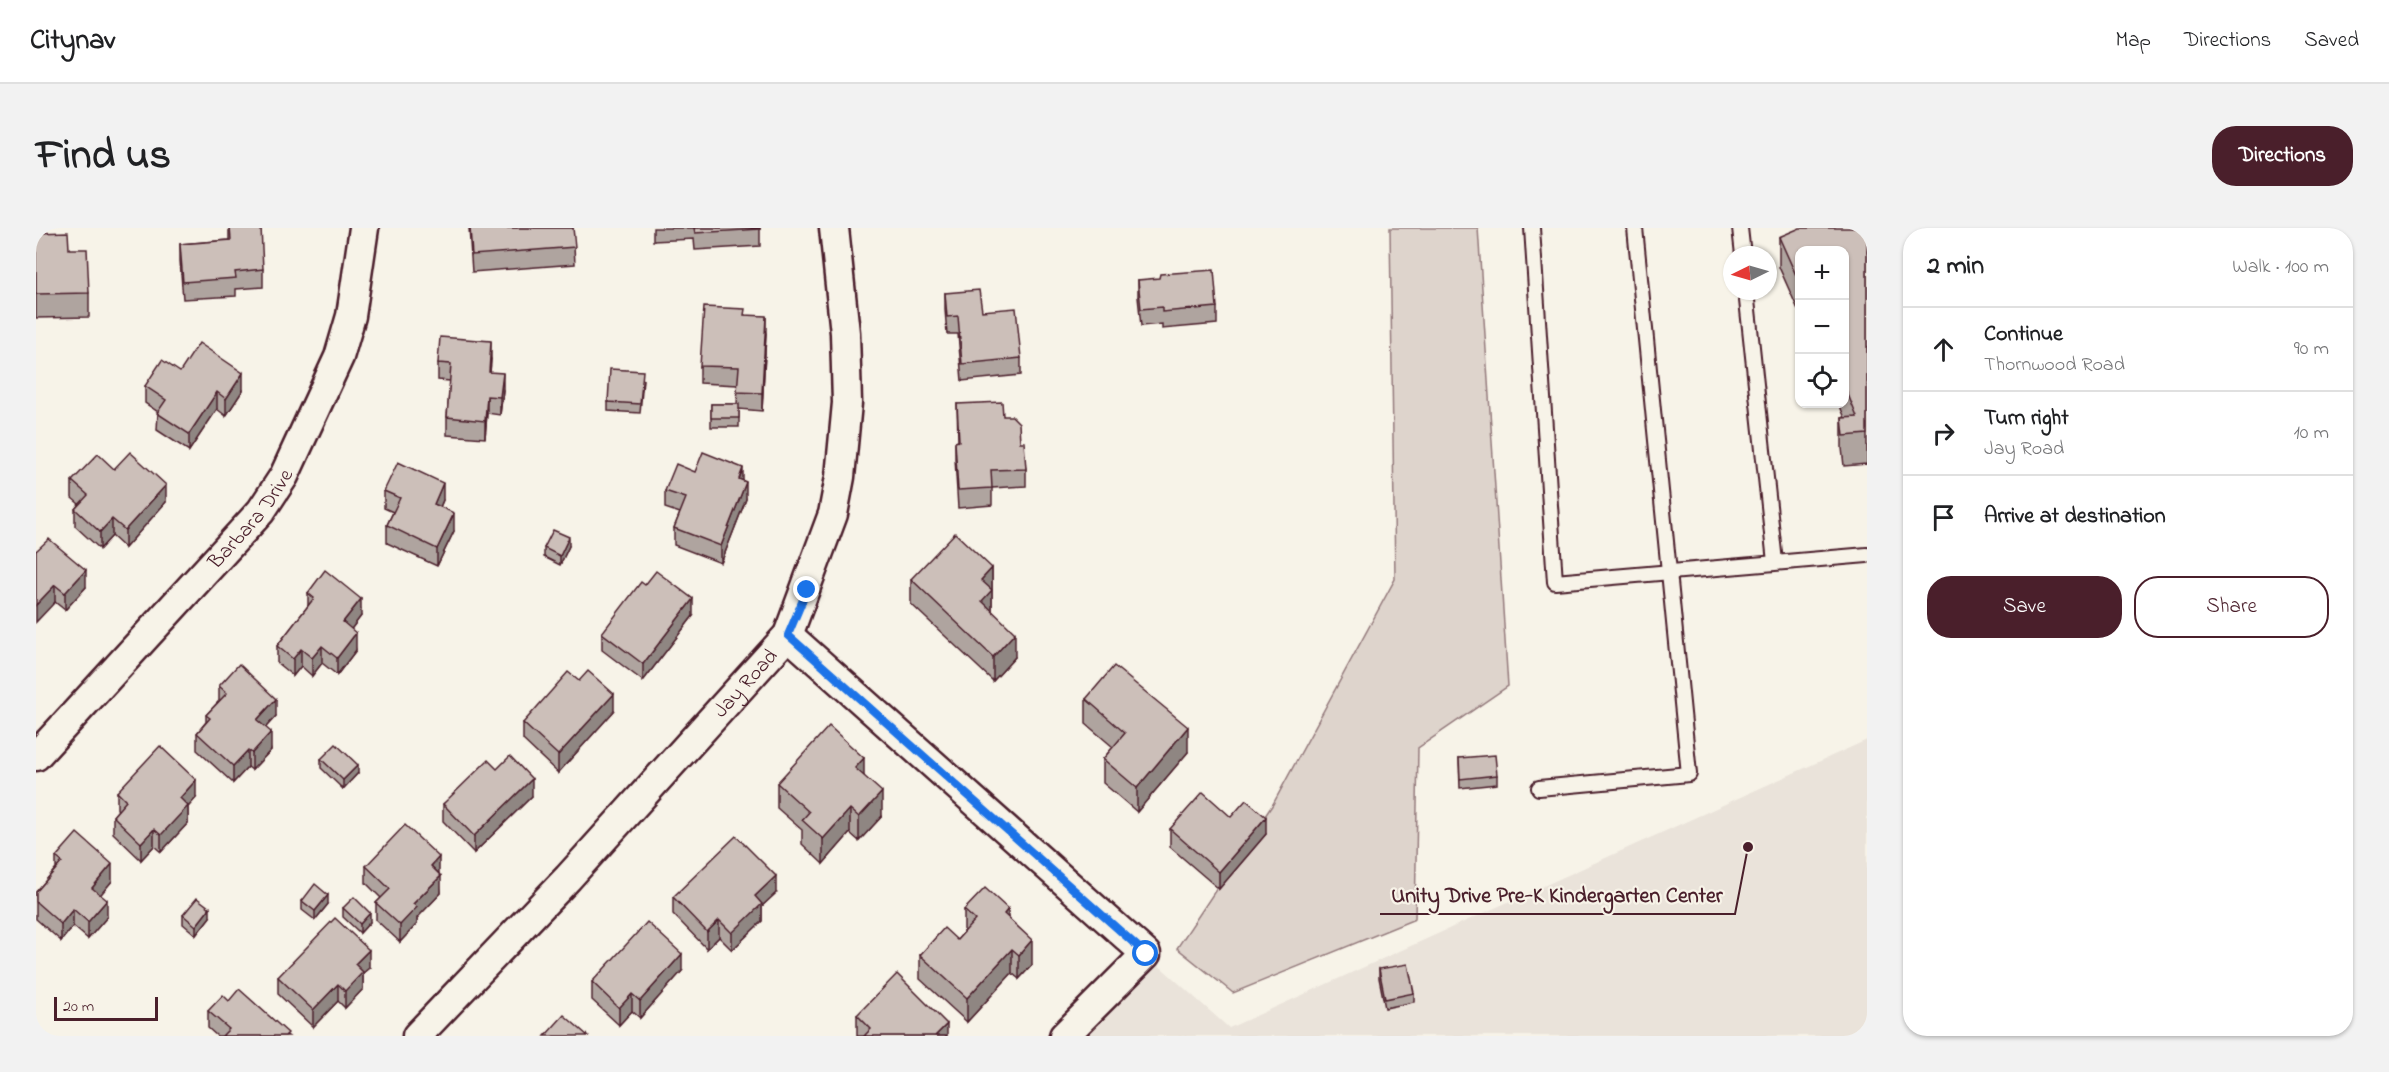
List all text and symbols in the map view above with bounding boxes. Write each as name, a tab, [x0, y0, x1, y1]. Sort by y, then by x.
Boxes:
text: Citynav	[30, 21, 115, 62]
text: Map	[2115, 26, 2151, 56]
text: Directions	[2184, 26, 2271, 56]
text: Saved	[2304, 26, 2359, 56]
text: Find us	[36, 126, 171, 187]
button: Directions	[2212, 126, 2353, 186]
north arrow	[1723, 246, 1777, 300]
map controls	[1795, 246, 1849, 408]
button: +	[1795, 246, 1849, 300]
text: 2 min	[1927, 248, 1984, 286]
text: Walk · 100 m	[2232, 253, 2329, 282]
button: −	[1795, 300, 1849, 354]
text: Continue	[1984, 319, 2063, 351]
icon: ahead	[1927, 333, 1960, 366]
text: 90 m	[2294, 335, 2329, 364]
text: Thornwood Road	[1984, 351, 2125, 380]
button: locate	[1795, 354, 1849, 408]
text: Turn right	[1984, 403, 2069, 435]
icon: right	[1927, 417, 1960, 450]
text: 10 m	[2293, 419, 2329, 448]
text: Jay Road	[1984, 435, 2064, 464]
street label: Barbara Drive	[201, 464, 302, 577]
icon: arrive	[1927, 501, 1960, 534]
text: Arrive at destination	[1984, 501, 2166, 533]
route end	[793, 576, 819, 602]
button: Save	[1927, 576, 2122, 638]
button: Share	[2134, 576, 2329, 638]
street label: Jay Road	[707, 643, 786, 725]
callout: Unity Drive Pre-K Kindergarten Center	[1380, 874, 1735, 914]
text: Unity Drive Pre-K Kindergarten Center	[1391, 881, 1724, 914]
route start	[1132, 940, 1158, 966]
scale bar	[54, 994, 158, 1022]
text: 20 m	[63, 995, 94, 1019]

